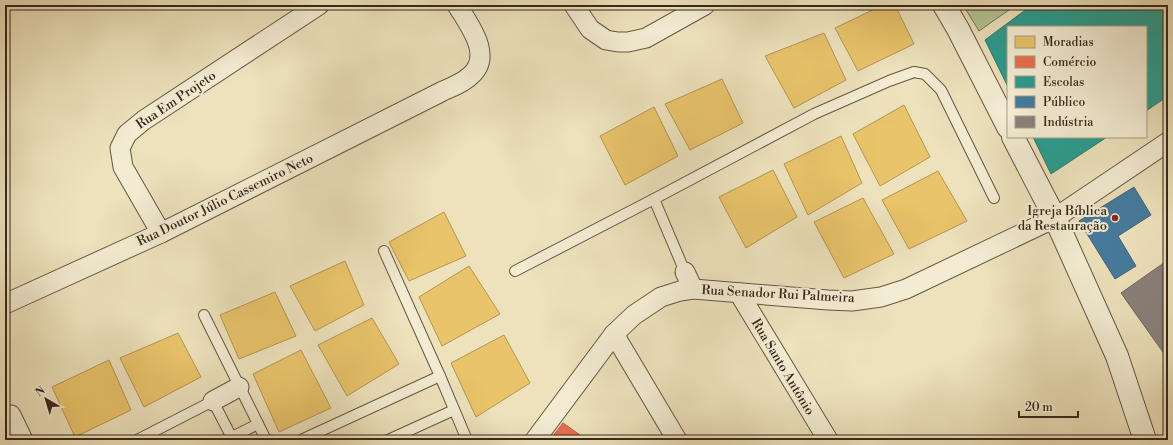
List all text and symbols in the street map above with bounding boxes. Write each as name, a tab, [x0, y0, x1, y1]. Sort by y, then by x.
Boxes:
legend	[1007, 26, 1147, 138]
text: Moradias	[1043, 35, 1094, 50]
text: Comércio	[1043, 55, 1097, 70]
street label: Rua Em Projeto	[133, 67, 219, 133]
text: Escolas	[1043, 75, 1084, 90]
text: Público	[1043, 95, 1086, 110]
text: Indústria	[1043, 115, 1094, 130]
street label: Rua Doutor Júlio Cassemiro Neto	[134, 150, 316, 250]
place label: Igreja Bíblica da Restauração	[1018, 203, 1107, 234]
marker: Igreja Bíblica da Restauração	[1110, 213, 1120, 223]
street label: Rua Senador Rui Palmeira	[701, 282, 855, 306]
street label: Rua Santo Antônio	[748, 316, 818, 418]
north arrow	[26, 379, 66, 419]
text: N	[33, 384, 48, 400]
scale bar	[1019, 393, 1078, 419]
text: 20 m	[1025, 400, 1053, 415]

